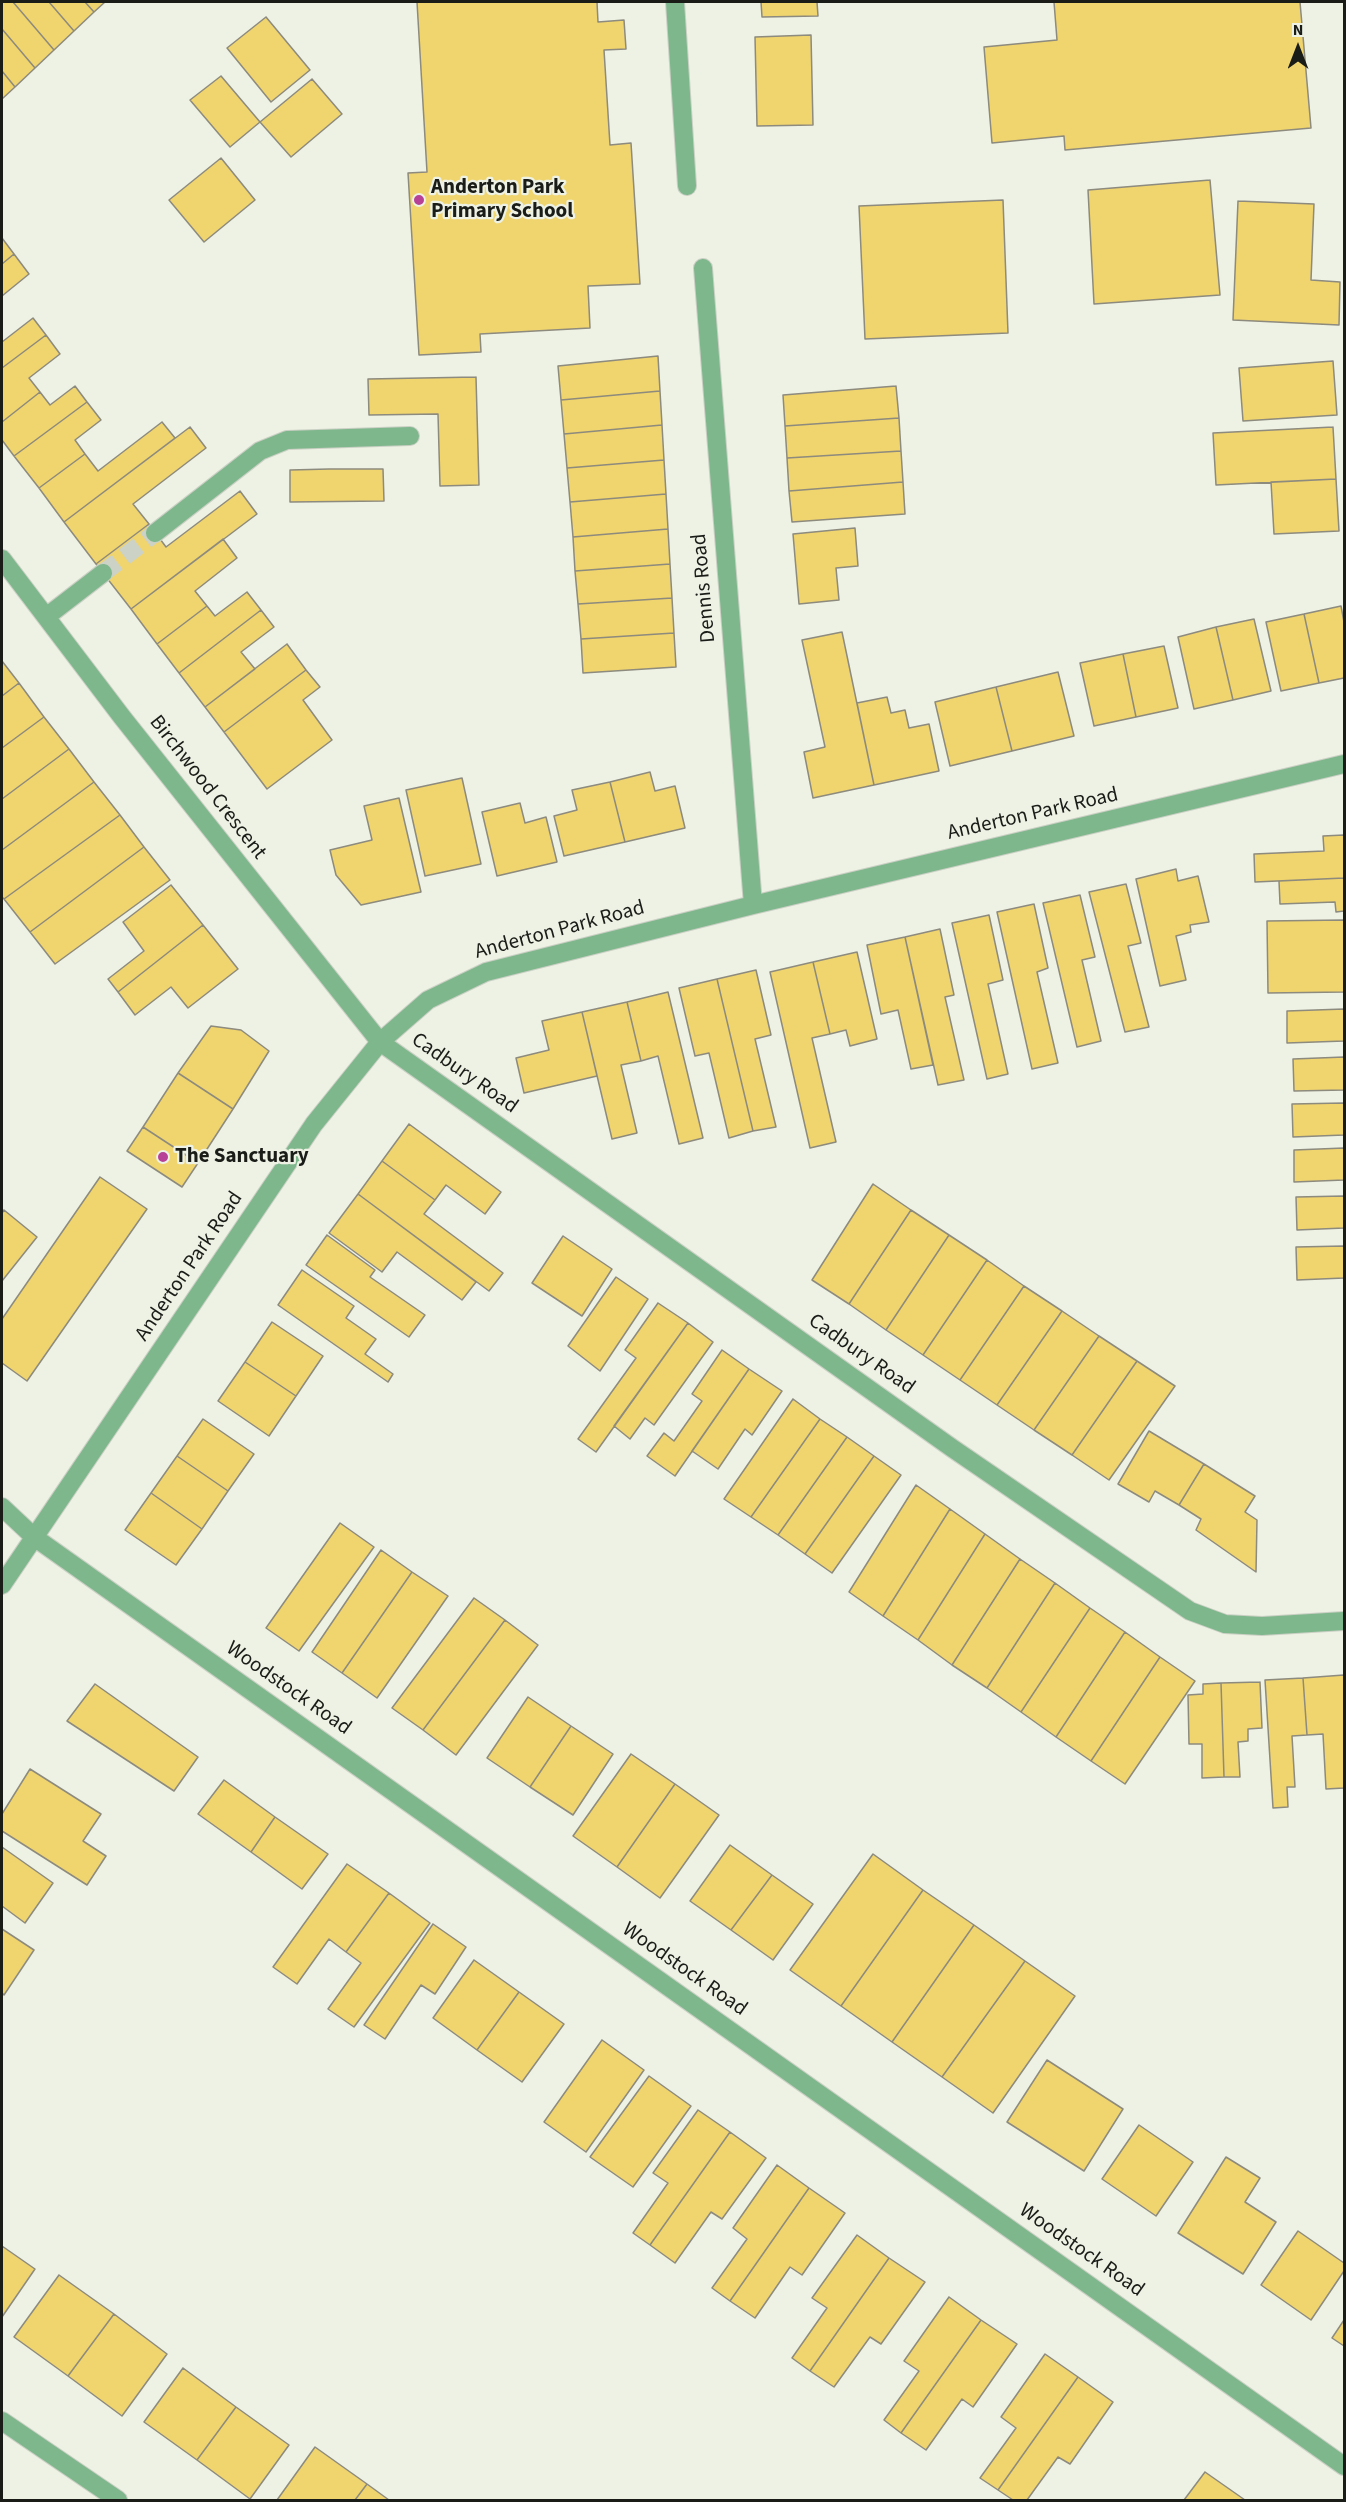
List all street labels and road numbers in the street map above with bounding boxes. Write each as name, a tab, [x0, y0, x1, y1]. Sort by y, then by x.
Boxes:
street label: Dennis Road	[688, 532, 722, 644]
street label: Birchwood Crescent	[143, 711, 271, 865]
street label: Anderton Park Road	[945, 783, 1121, 847]
street label: Anderton Park Road	[472, 896, 648, 966]
street label: Cadbury Road	[406, 1028, 522, 1120]
street label: Anderton Park Road	[131, 1188, 249, 1346]
street label: Cadbury Road	[803, 1309, 919, 1401]
street label: Woodstock Road	[221, 1637, 355, 1741]
street label: Woodstock Road	[617, 1918, 751, 2022]
street label: Woodstock Road	[1014, 2199, 1148, 2303]

